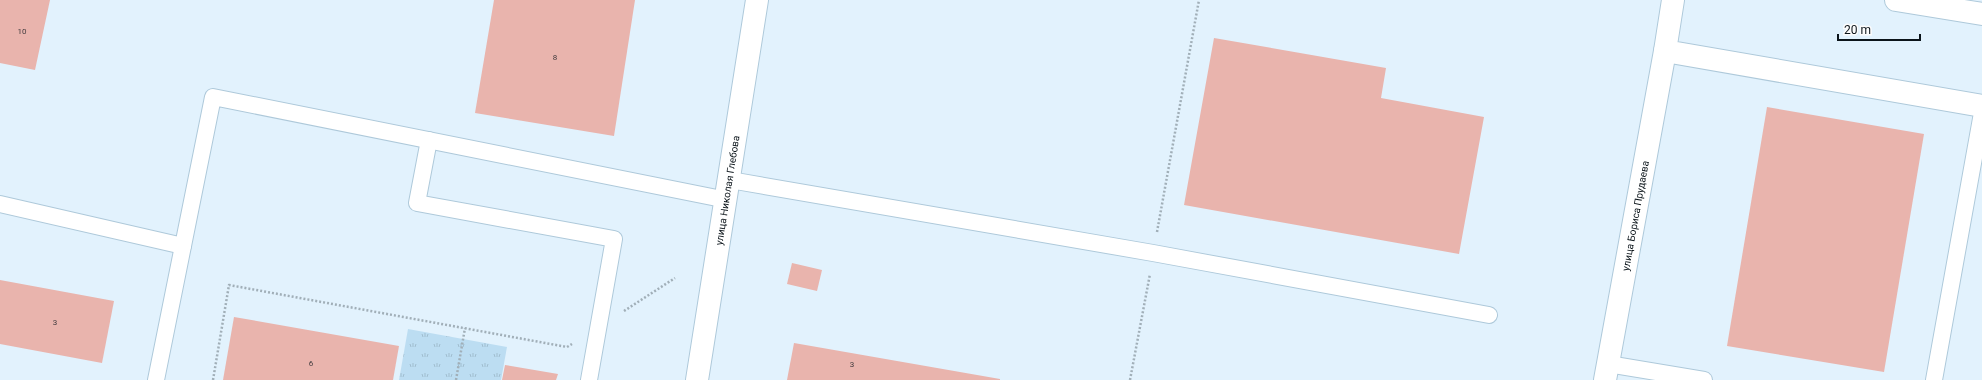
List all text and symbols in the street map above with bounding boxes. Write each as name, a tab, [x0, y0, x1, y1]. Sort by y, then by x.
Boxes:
scale bar	[1838, 16, 1920, 42]
text: 20 m	[1844, 23, 1871, 37]
house number: 10	[18, 27, 27, 36]
house number: 8	[553, 53, 558, 62]
street label: улица Николая Глебова	[713, 135, 741, 246]
street label: улица Бориса Прудаева	[1620, 160, 1650, 272]
house number: 3	[53, 318, 57, 327]
house number: 6	[309, 359, 314, 368]
house number: 3	[850, 360, 854, 369]

